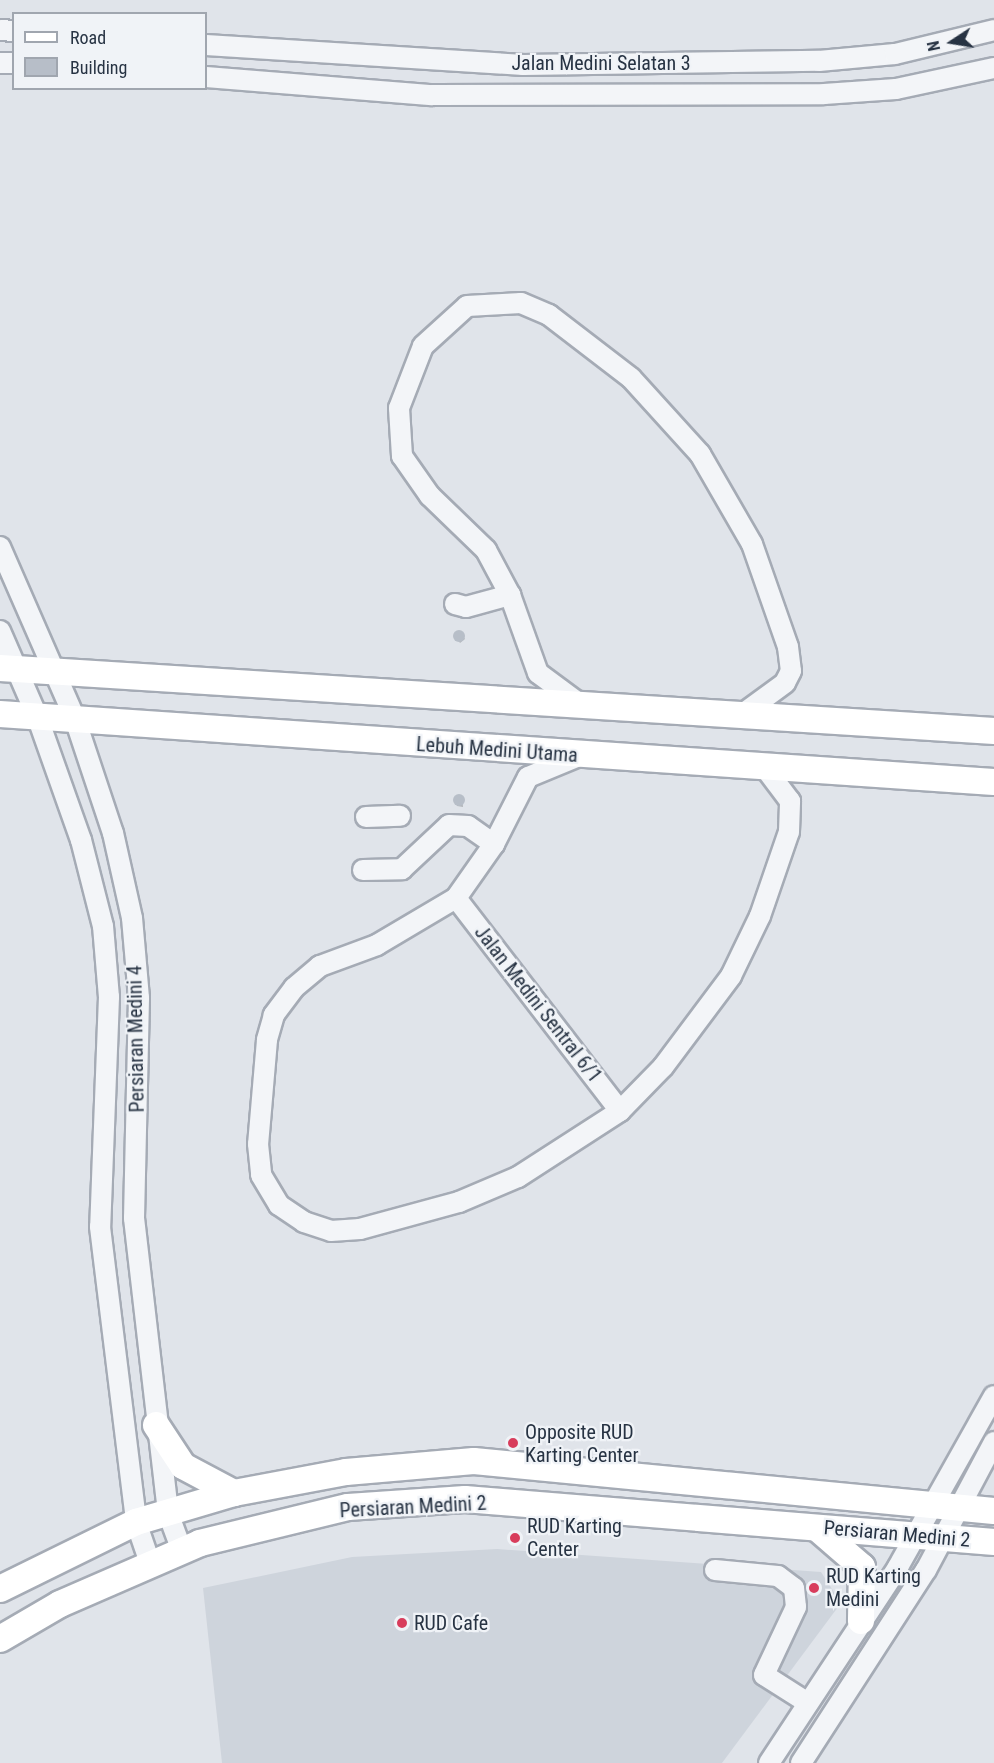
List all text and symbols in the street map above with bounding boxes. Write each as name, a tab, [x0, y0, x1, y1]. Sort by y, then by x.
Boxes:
legend	[12, 12, 207, 90]
north arrow	[922, 12, 982, 72]
text: Road	[70, 27, 106, 48]
text: N	[924, 39, 944, 53]
street label: Jalan Medini Selatan 3	[511, 51, 691, 75]
text: Building	[70, 57, 127, 78]
street label: Lebuh Medini Utama	[415, 732, 579, 768]
street label: Jalan Medini Sentral 6/1	[469, 921, 607, 1087]
street label: Persiaran Medini 4	[123, 965, 149, 1113]
place label: Opposite RUD Karting Center	[525, 1420, 639, 1467]
marker: Opposite RUD Karting Center	[506, 1436, 520, 1450]
street label: Persiaran Medini 2	[339, 1491, 487, 1523]
place label: RUD Karting Center	[527, 1514, 622, 1561]
street label: Persiaran Medini 2	[823, 1516, 971, 1552]
marker: RUD Karting Center	[508, 1531, 522, 1545]
place label: RUD Karting Medini	[826, 1564, 921, 1611]
marker: RUD Karting Medini	[807, 1581, 821, 1595]
place label: RUD Cafe	[414, 1611, 488, 1635]
marker: RUD Cafe	[395, 1616, 409, 1630]

